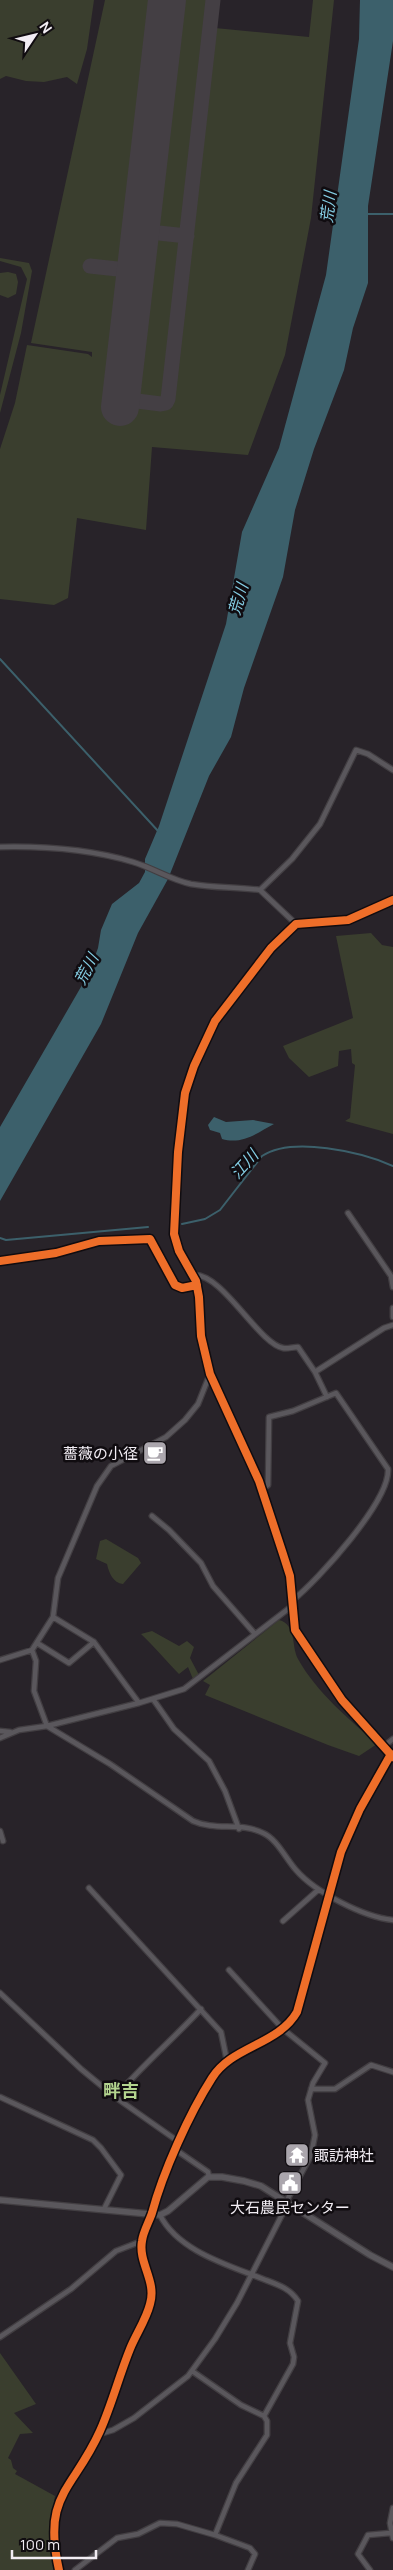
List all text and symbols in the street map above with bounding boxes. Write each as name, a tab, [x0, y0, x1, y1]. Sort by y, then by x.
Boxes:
north arrow	[10, 10, 60, 60]
text: N	[35, 18, 57, 37]
water label: 荒川	[315, 188, 341, 224]
water label: 荒川	[223, 579, 254, 617]
water label: 荒川	[69, 948, 104, 988]
water label: 江川	[225, 1143, 264, 1183]
cafe icon: 薔薇の小径	[142, 1440, 168, 1466]
place label: 薔薇の小径	[63, 1443, 138, 1464]
district label: 畔吉	[103, 2078, 139, 2102]
temple icon: 諏訪神社	[284, 2142, 310, 2168]
place label: 諏訪神社	[314, 2145, 374, 2166]
public building icon: 大石農民センター	[277, 2170, 303, 2196]
place label: 大石農民センター	[230, 2197, 350, 2218]
scale bar	[12, 2528, 96, 2560]
text: 100 m	[20, 2534, 60, 2555]

